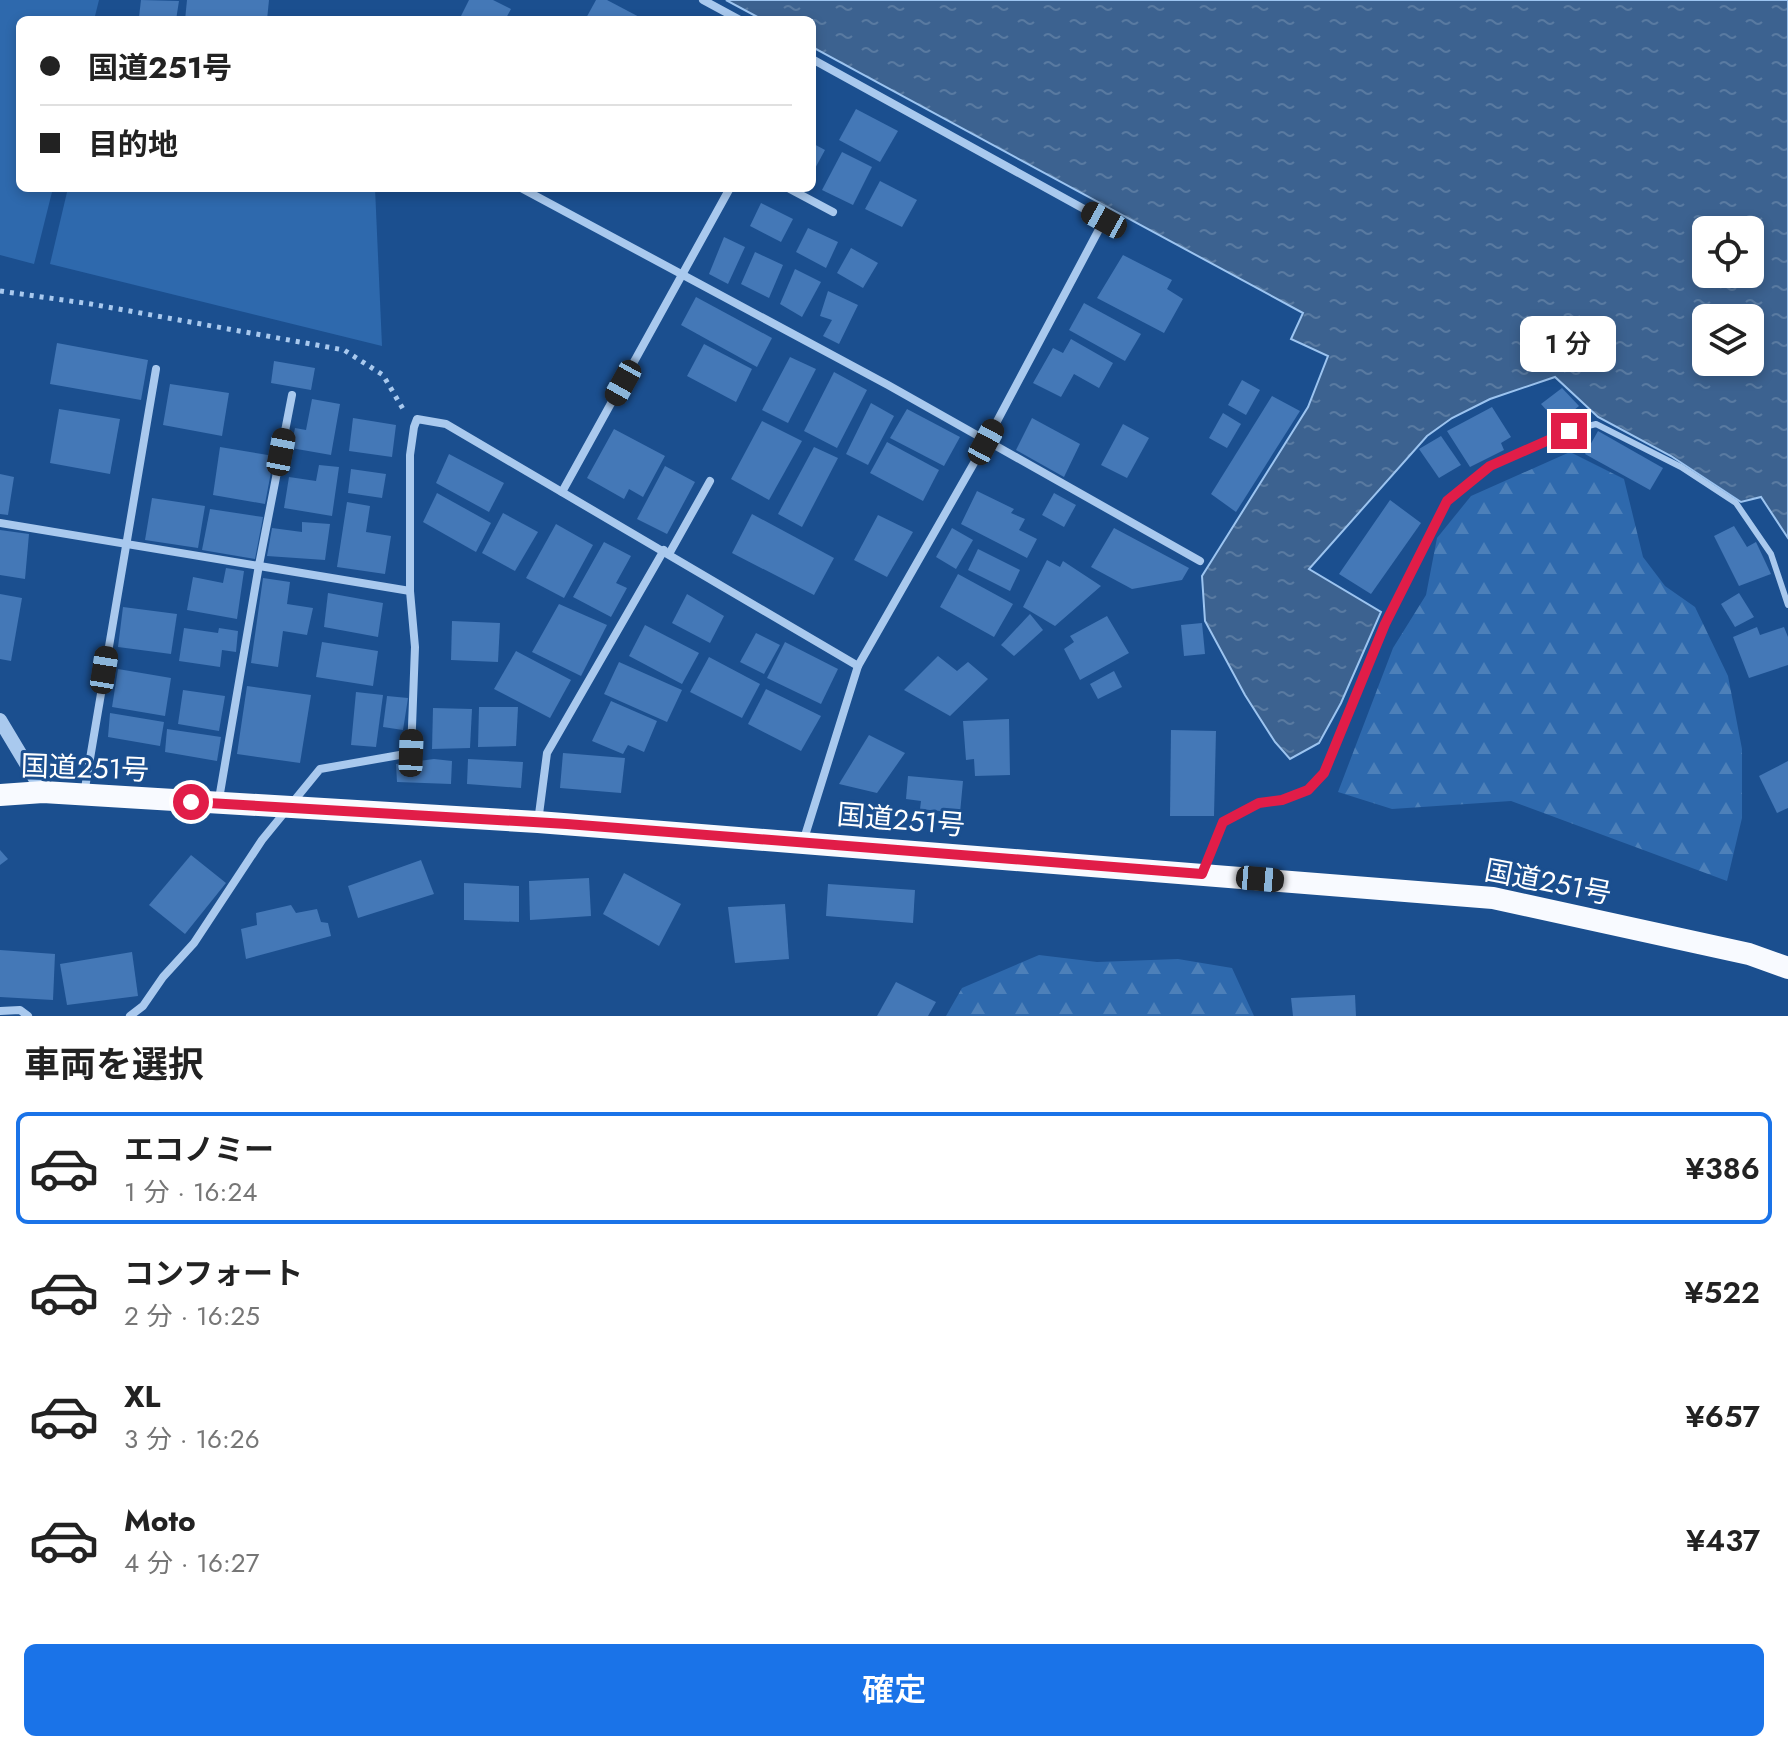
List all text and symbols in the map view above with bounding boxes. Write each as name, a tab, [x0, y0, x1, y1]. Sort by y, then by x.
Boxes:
text: 国道251号	[88, 46, 232, 89]
text: 目的地	[88, 123, 178, 166]
car	[1077, 198, 1131, 242]
map controls	[1692, 216, 1764, 376]
button: locate	[1692, 216, 1764, 288]
button: layers	[1692, 304, 1764, 376]
callout: 1 分	[1521, 315, 1617, 371]
text: 1 分	[1545, 325, 1591, 363]
car	[601, 356, 645, 410]
route end	[1551, 413, 1587, 449]
car	[964, 415, 1008, 469]
car	[265, 426, 297, 478]
car	[88, 644, 120, 696]
car	[398, 729, 424, 777]
street label: 国道251号	[20, 745, 150, 791]
route start	[173, 784, 209, 820]
street label: 国道251号	[835, 794, 967, 846]
street label: 国道251号	[1481, 850, 1615, 914]
car	[1235, 865, 1285, 893]
text: 車両を選択	[24, 1038, 204, 1090]
text: エコノミー	[124, 1128, 274, 1171]
icon: car	[28, 1132, 100, 1204]
text: ¥386	[1686, 1147, 1760, 1190]
text: 1 分 · 16:24	[124, 1173, 257, 1211]
text: コンフォート	[124, 1252, 303, 1295]
icon: car	[28, 1256, 100, 1328]
text: ¥522	[1684, 1271, 1760, 1314]
text: 2 分 · 16:25	[124, 1297, 260, 1335]
text: XL	[124, 1375, 160, 1418]
icon: car	[28, 1380, 100, 1452]
text: ¥657	[1686, 1395, 1760, 1438]
text: 3 分 · 16:26	[124, 1420, 260, 1458]
text: Moto	[124, 1499, 196, 1542]
icon: car	[28, 1504, 100, 1576]
text: ¥437	[1686, 1519, 1760, 1562]
text: 4 分 · 16:27	[124, 1544, 259, 1582]
button: 確定	[24, 1644, 1764, 1736]

